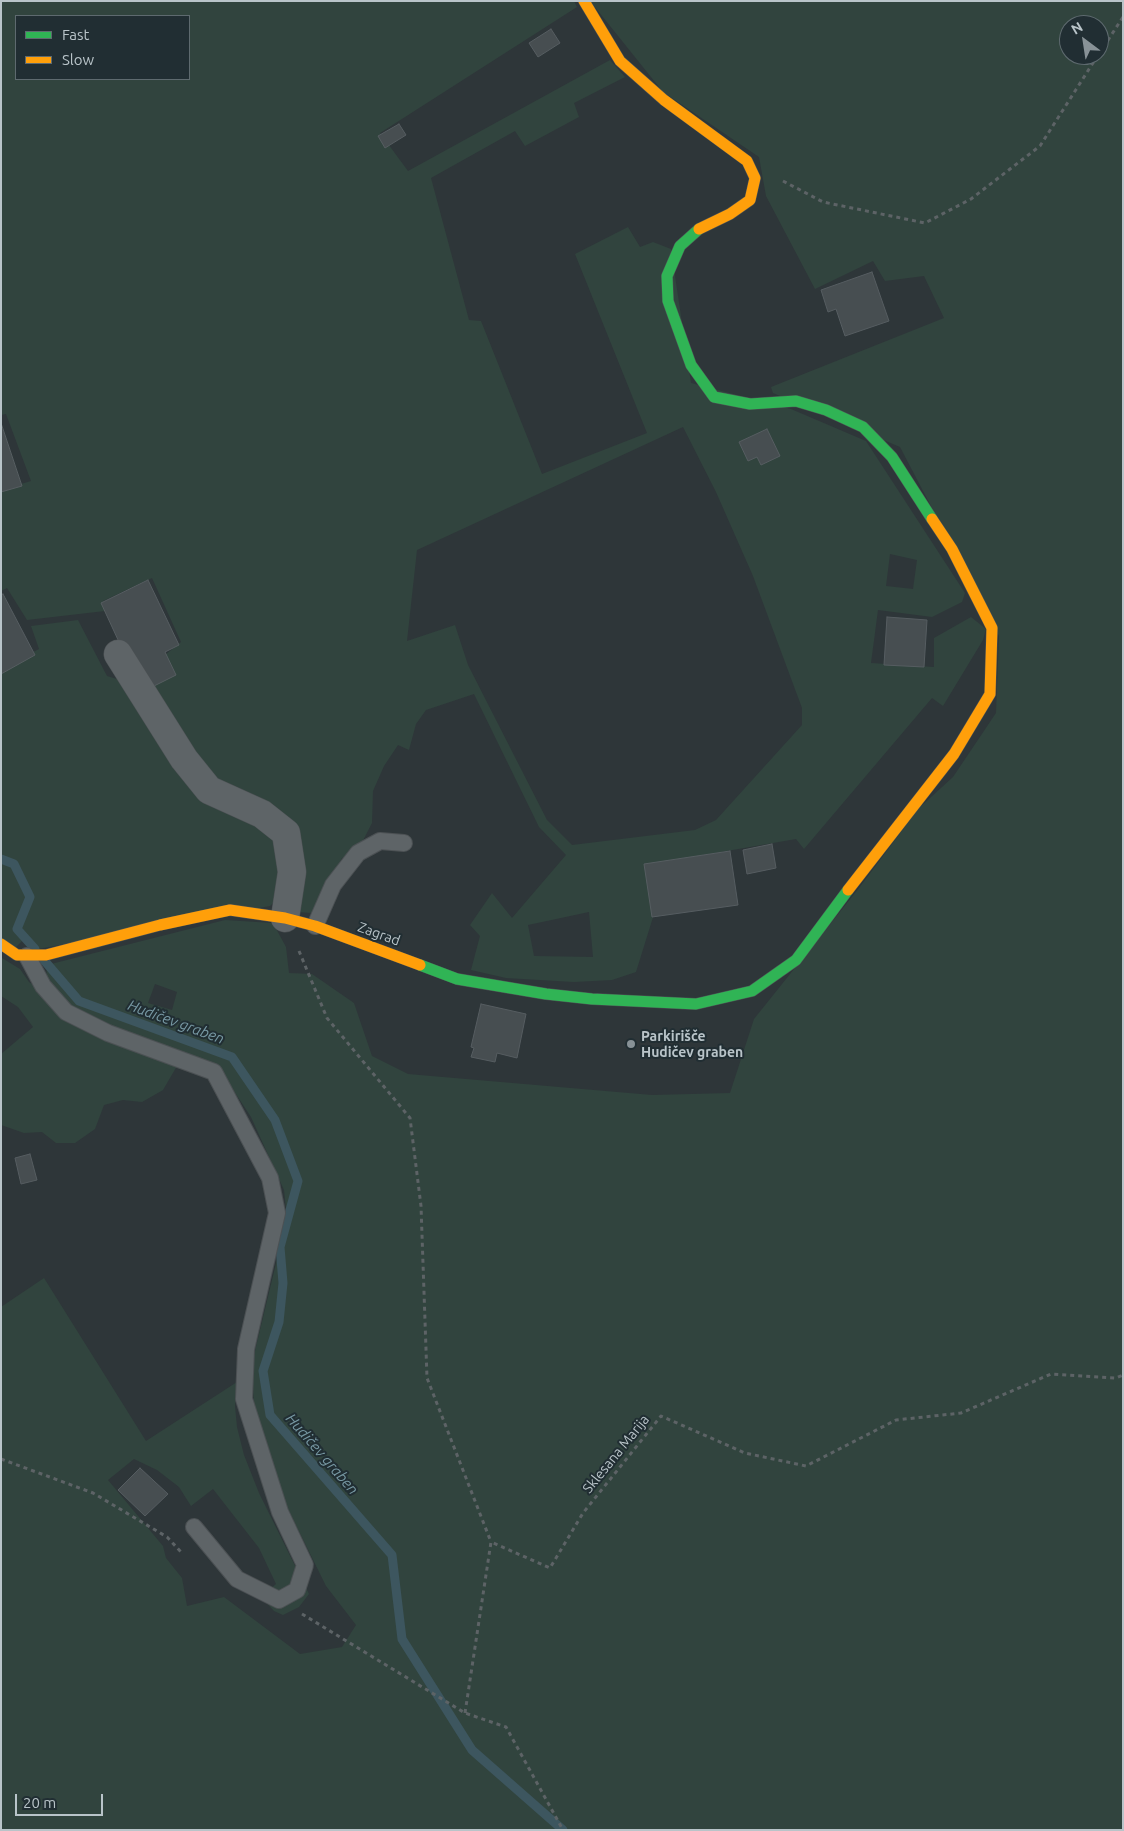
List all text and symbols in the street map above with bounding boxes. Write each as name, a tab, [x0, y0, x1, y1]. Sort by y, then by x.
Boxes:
legend	[15, 15, 190, 80]
north arrow	[1059, 15, 1109, 65]
text: N	[1068, 18, 1085, 38]
text: Fast	[62, 26, 89, 43]
text: Slow	[62, 51, 94, 68]
street label: Zagrad	[356, 919, 402, 949]
water label: Hudičev graben	[125, 996, 227, 1048]
place label: Parkirišče Hudičev graben	[641, 1028, 743, 1060]
marker: Parkirišče Hudičev graben	[625, 1038, 637, 1050]
water label: Hudičev graben	[282, 1410, 362, 1498]
street label: Sklesana Marija	[579, 1411, 653, 1497]
scale bar	[18, 1784, 105, 1816]
text: 20 m	[23, 1794, 56, 1811]

